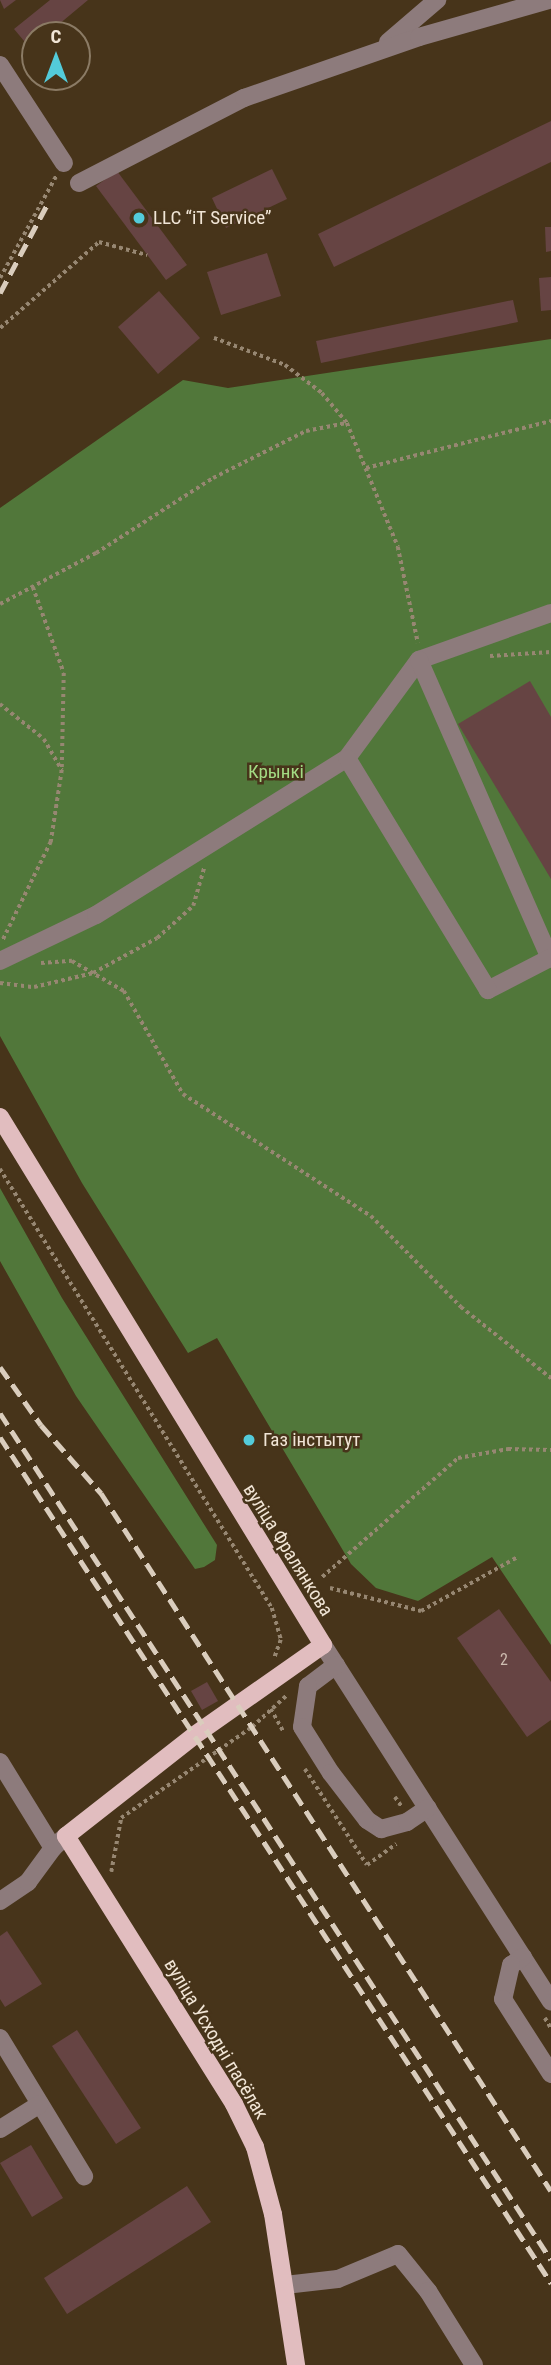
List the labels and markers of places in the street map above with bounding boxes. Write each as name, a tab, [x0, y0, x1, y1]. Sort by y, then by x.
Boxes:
place label: LLC “iT Service”	[153, 207, 272, 229]
marker: LLC “iT Service”	[131, 210, 147, 226]
place label: Газ інстытут	[263, 1429, 360, 1451]
marker: Газ інстытут	[241, 1432, 257, 1448]

